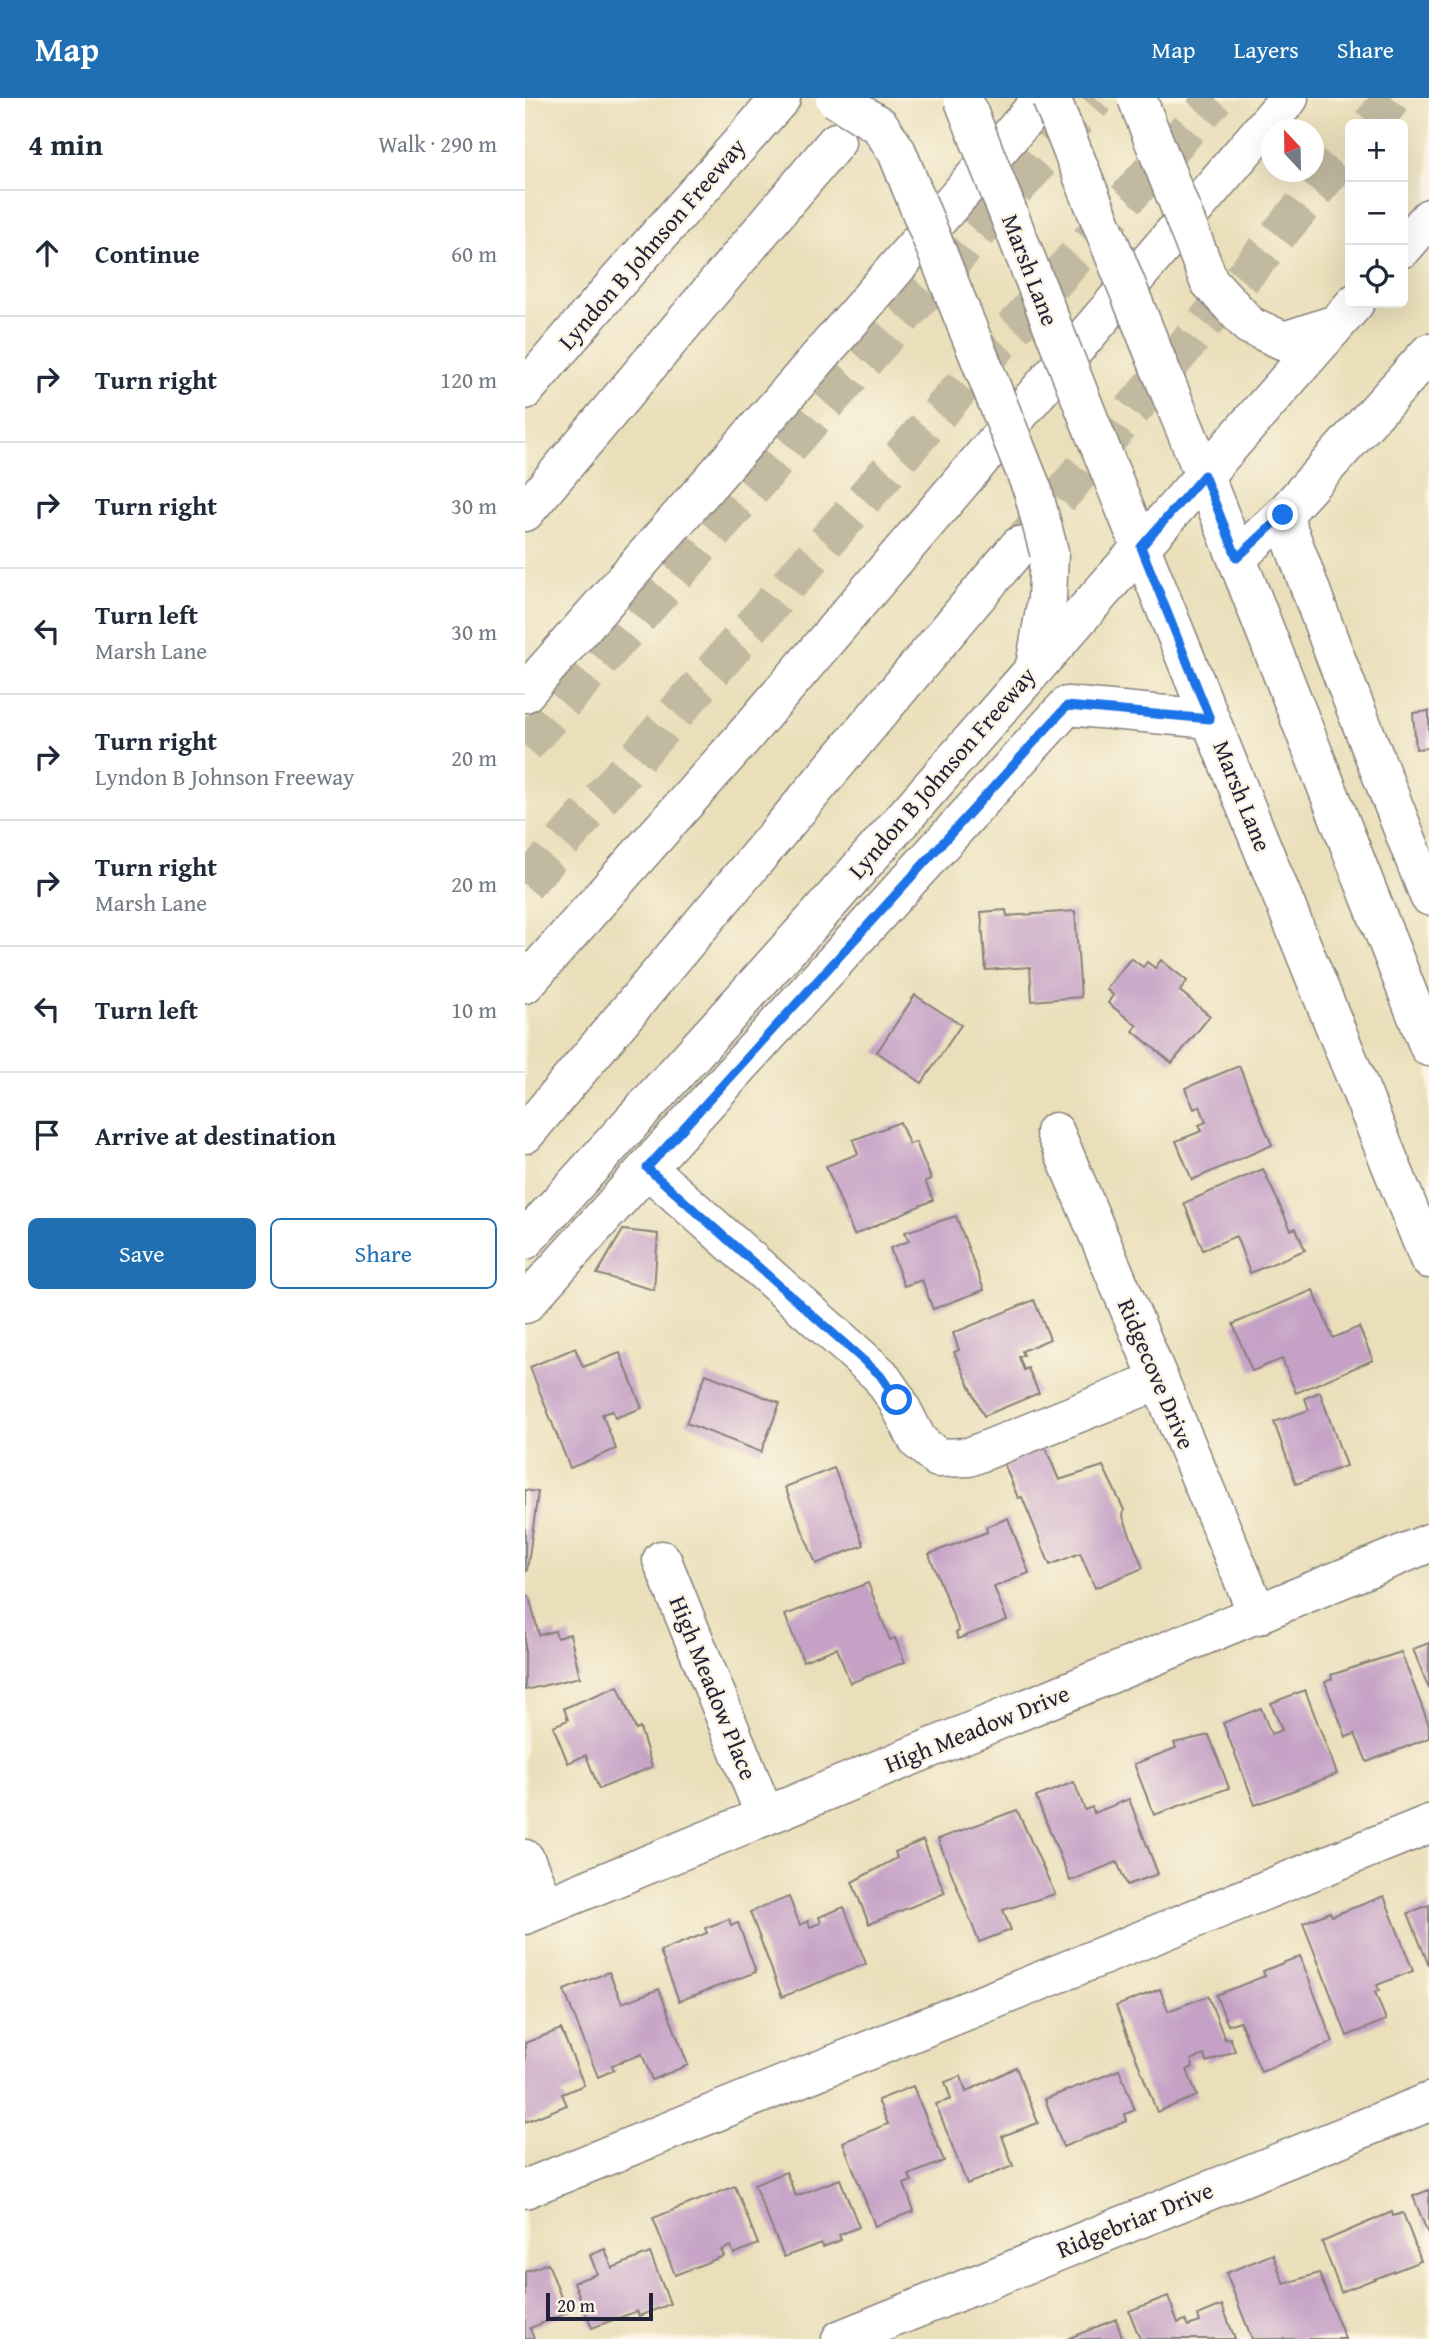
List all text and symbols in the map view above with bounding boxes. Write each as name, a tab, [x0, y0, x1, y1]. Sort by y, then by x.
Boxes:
text: Map	[35, 25, 99, 73]
text: Map	[1152, 32, 1195, 67]
text: Layers	[1233, 32, 1299, 67]
text: Share	[1337, 32, 1394, 67]
north arrow	[1261, 119, 1324, 182]
map controls	[1345, 119, 1408, 308]
button: +	[1345, 119, 1408, 182]
text: 4 min	[28, 122, 103, 166]
text: Walk · 290 m	[378, 127, 497, 160]
street label: Lyndon B Johnson Freeway	[550, 130, 754, 357]
button: −	[1345, 182, 1408, 245]
street label: Marsh Lane	[993, 209, 1068, 331]
icon: ahead	[28, 234, 66, 272]
text: Continue	[95, 234, 200, 273]
text: 60 m	[451, 237, 497, 270]
button: locate	[1345, 245, 1408, 308]
icon: right	[28, 360, 66, 398]
text: Turn right	[95, 360, 217, 399]
text: 120 m	[440, 363, 497, 396]
icon: right	[28, 486, 66, 524]
text: Turn right	[95, 486, 217, 525]
text: 30 m	[451, 489, 497, 522]
route end	[1267, 499, 1298, 530]
text: Turn left	[95, 595, 198, 634]
icon: left	[28, 612, 66, 650]
text: 30 m	[451, 615, 497, 648]
text: Marsh Lane	[95, 634, 207, 667]
street label: Lyndon B Johnson Freeway	[840, 659, 1044, 886]
text: Turn right	[95, 721, 217, 760]
street label: Marsh Lane	[1204, 735, 1281, 857]
icon: right	[28, 738, 66, 776]
text: 20 m	[451, 741, 497, 774]
text: Lyndon B Johnson Freeway	[95, 760, 355, 793]
text: Turn right	[95, 847, 217, 886]
icon: right	[28, 864, 66, 902]
text: 20 m	[451, 867, 497, 900]
text: Marsh Lane	[95, 886, 207, 919]
icon: left	[28, 990, 66, 1028]
text: Turn left	[95, 990, 198, 1029]
text: 10 m	[451, 993, 497, 1026]
icon: arrive	[28, 1116, 66, 1154]
text: Arrive at destination	[95, 1116, 336, 1155]
button: Save	[28, 1218, 256, 1289]
button: Share	[270, 1218, 497, 1289]
street label: Ridgecove Drive	[1109, 1293, 1204, 1455]
route start	[881, 1384, 912, 1415]
street label: High Meadow Place	[661, 1591, 766, 1785]
street label: High Meadow Drive	[879, 1676, 1074, 1782]
street label: Ridgebriar Drive	[1051, 2172, 1218, 2267]
scale bar	[546, 2290, 653, 2322]
text: 20 m	[557, 2291, 595, 2319]

